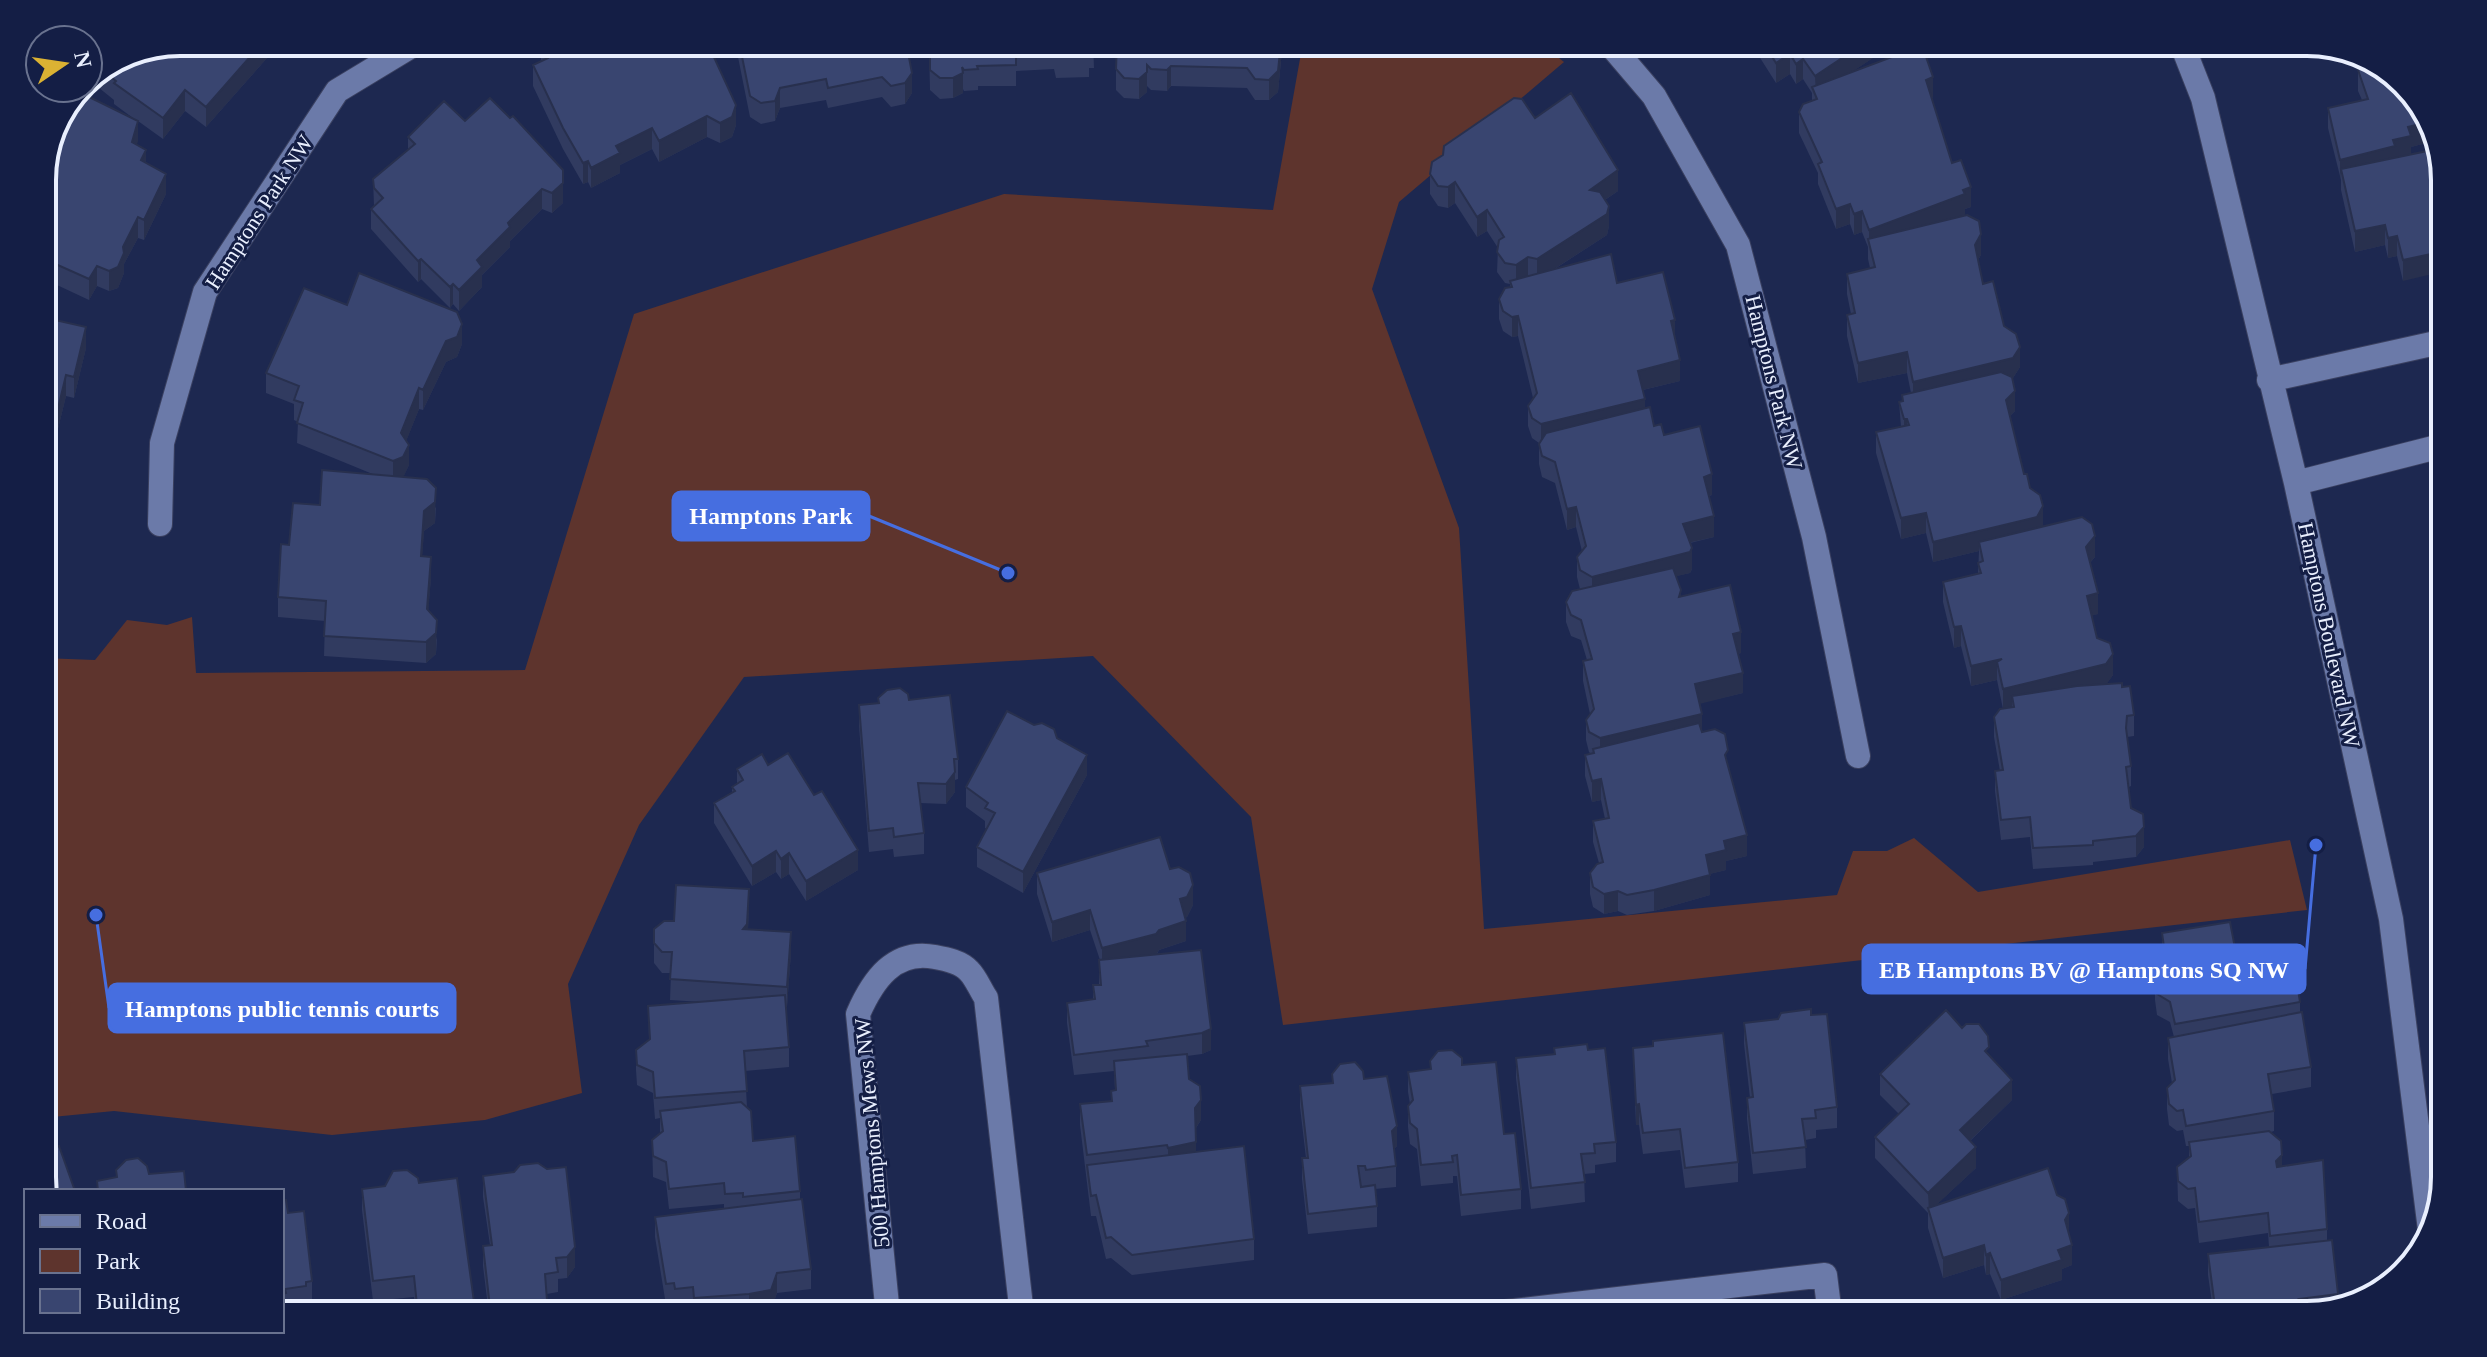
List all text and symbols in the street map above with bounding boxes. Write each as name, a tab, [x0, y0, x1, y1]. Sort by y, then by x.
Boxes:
north arrow	[24, 24, 104, 104]
text: N	[69, 49, 97, 70]
street label: Hamptons Park NW	[200, 130, 318, 294]
street label: Hamptons Park NW	[1740, 292, 1808, 472]
callout: Hamptons Park	[673, 492, 869, 540]
text: Hamptons Park	[689, 503, 853, 529]
street label: Hamptons Boulevard NW	[2293, 520, 2365, 750]
callout: EB Hamptons BV @ Hamptons SQ NW	[1863, 945, 2305, 993]
text: EB Hamptons BV @ Hamptons SQ NW	[1879, 957, 2289, 984]
callout: Hamptons public tennis courts	[109, 984, 455, 1032]
text: Hamptons public tennis courts	[125, 996, 439, 1022]
street label: 500 Hamptons Mews NW	[849, 1017, 894, 1249]
legend	[24, 1189, 284, 1333]
text: Road	[96, 1208, 147, 1234]
text: Park	[96, 1248, 140, 1274]
text: Building	[96, 1288, 180, 1314]

